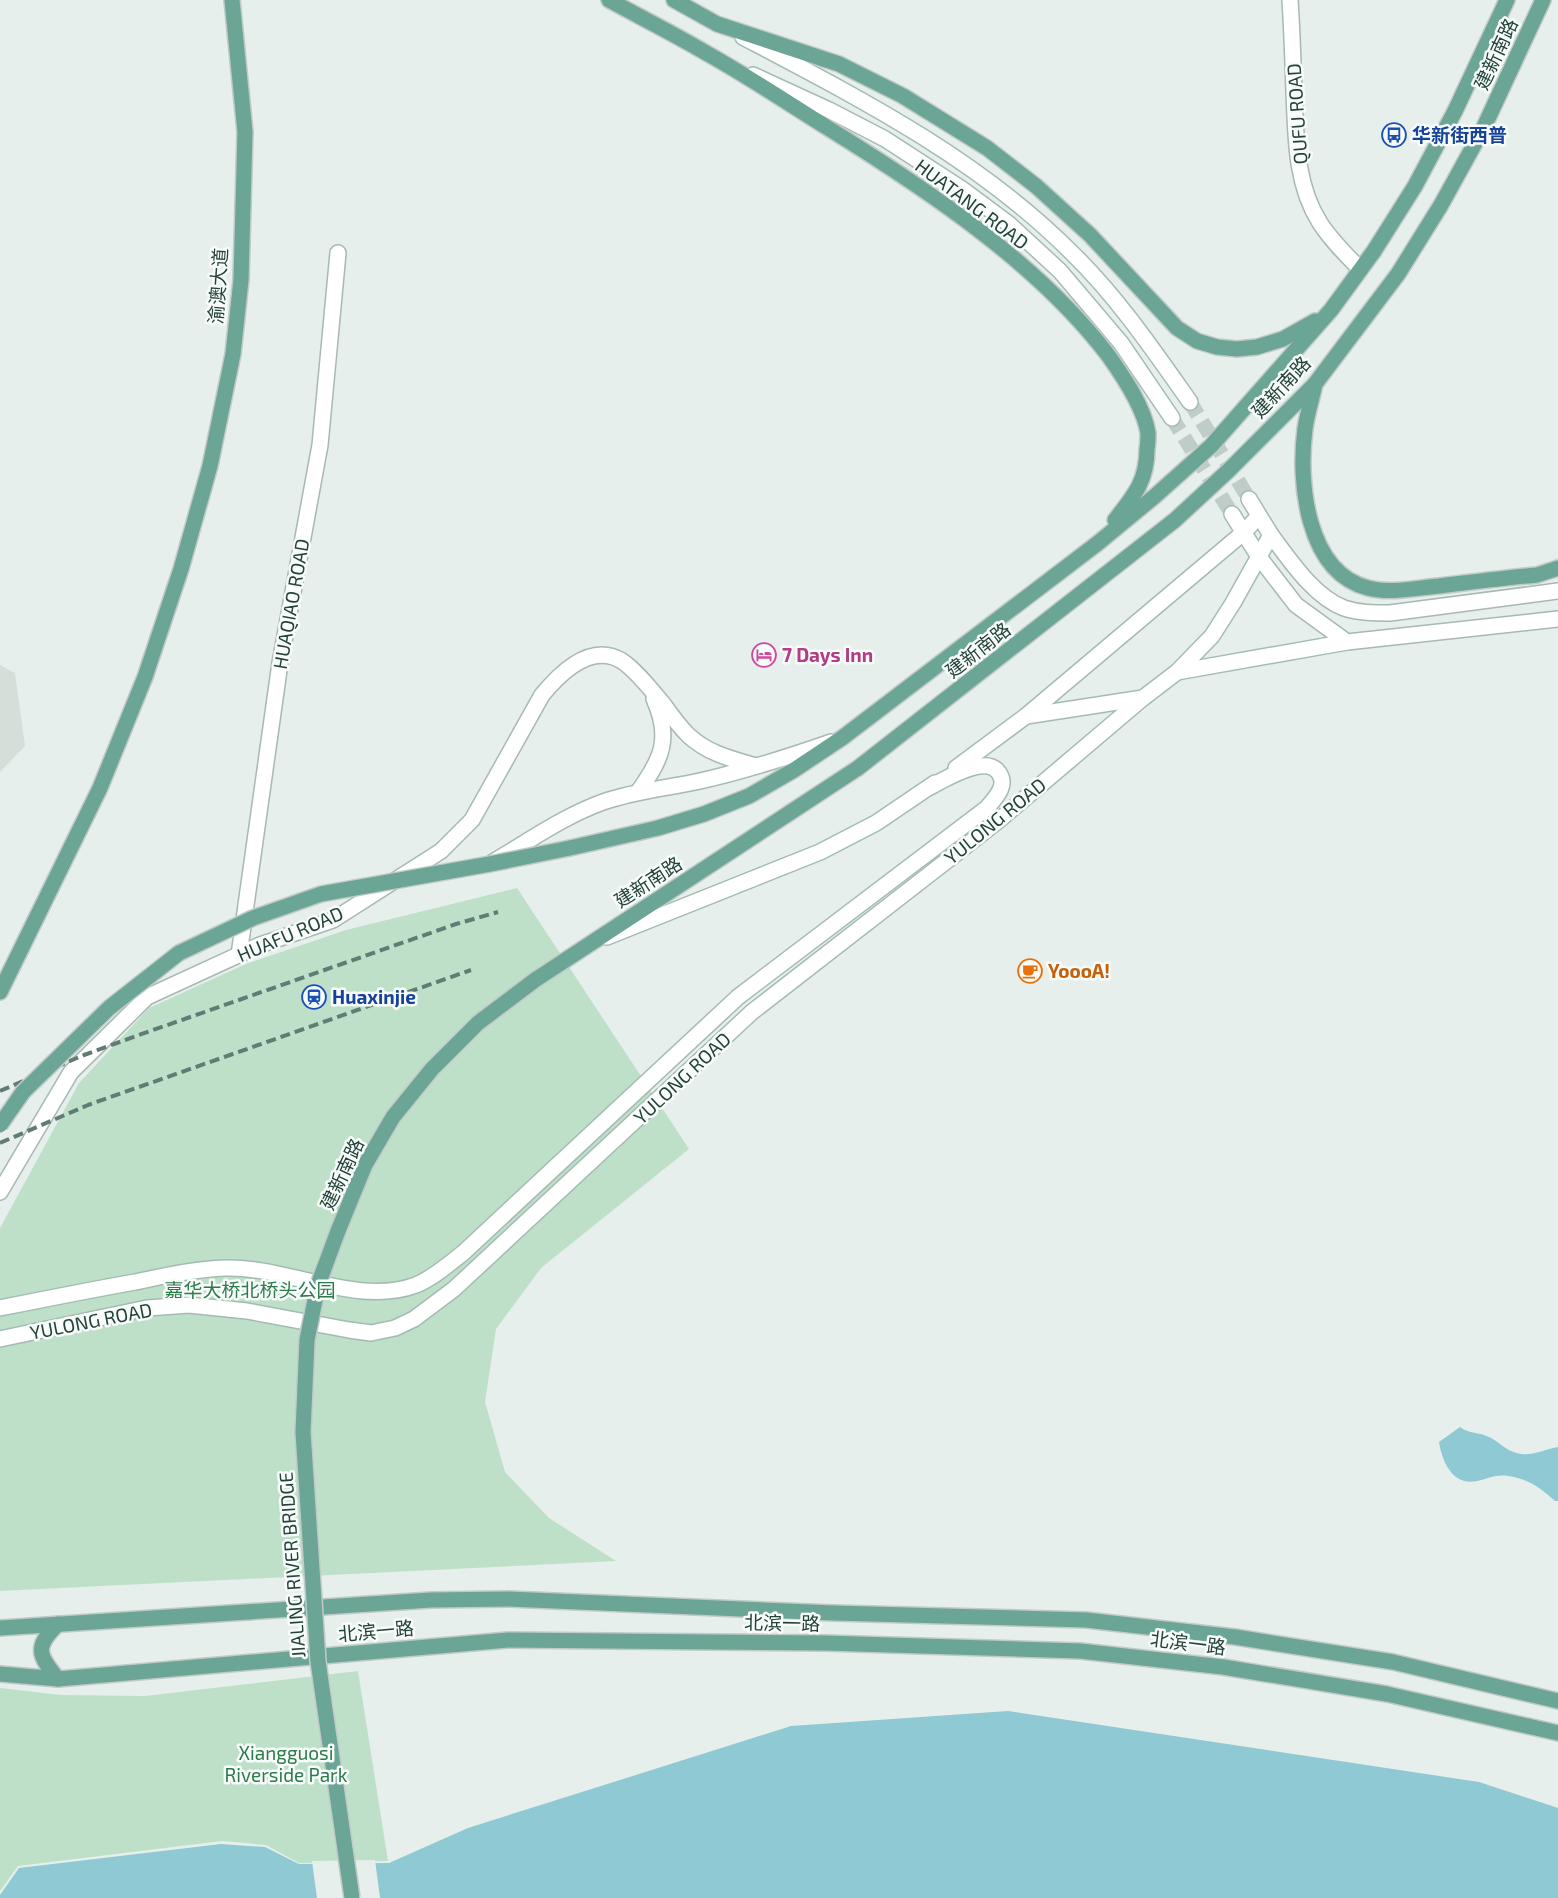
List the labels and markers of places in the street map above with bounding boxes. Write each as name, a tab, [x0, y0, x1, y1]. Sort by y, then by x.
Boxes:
bus stop icon: 华新街西普	[1381, 122, 1407, 148]
place label: 华新街西普	[1412, 123, 1507, 146]
hotel icon: 7 Days Inn	[751, 642, 777, 668]
place label: 7 Days Inn	[782, 643, 873, 667]
cafe icon: YoooA!	[1017, 958, 1043, 984]
place label: YoooA!	[1048, 959, 1110, 982]
station icon: Huaxinjie	[301, 984, 327, 1010]
place label: Huaxinjie	[332, 985, 416, 1008]

